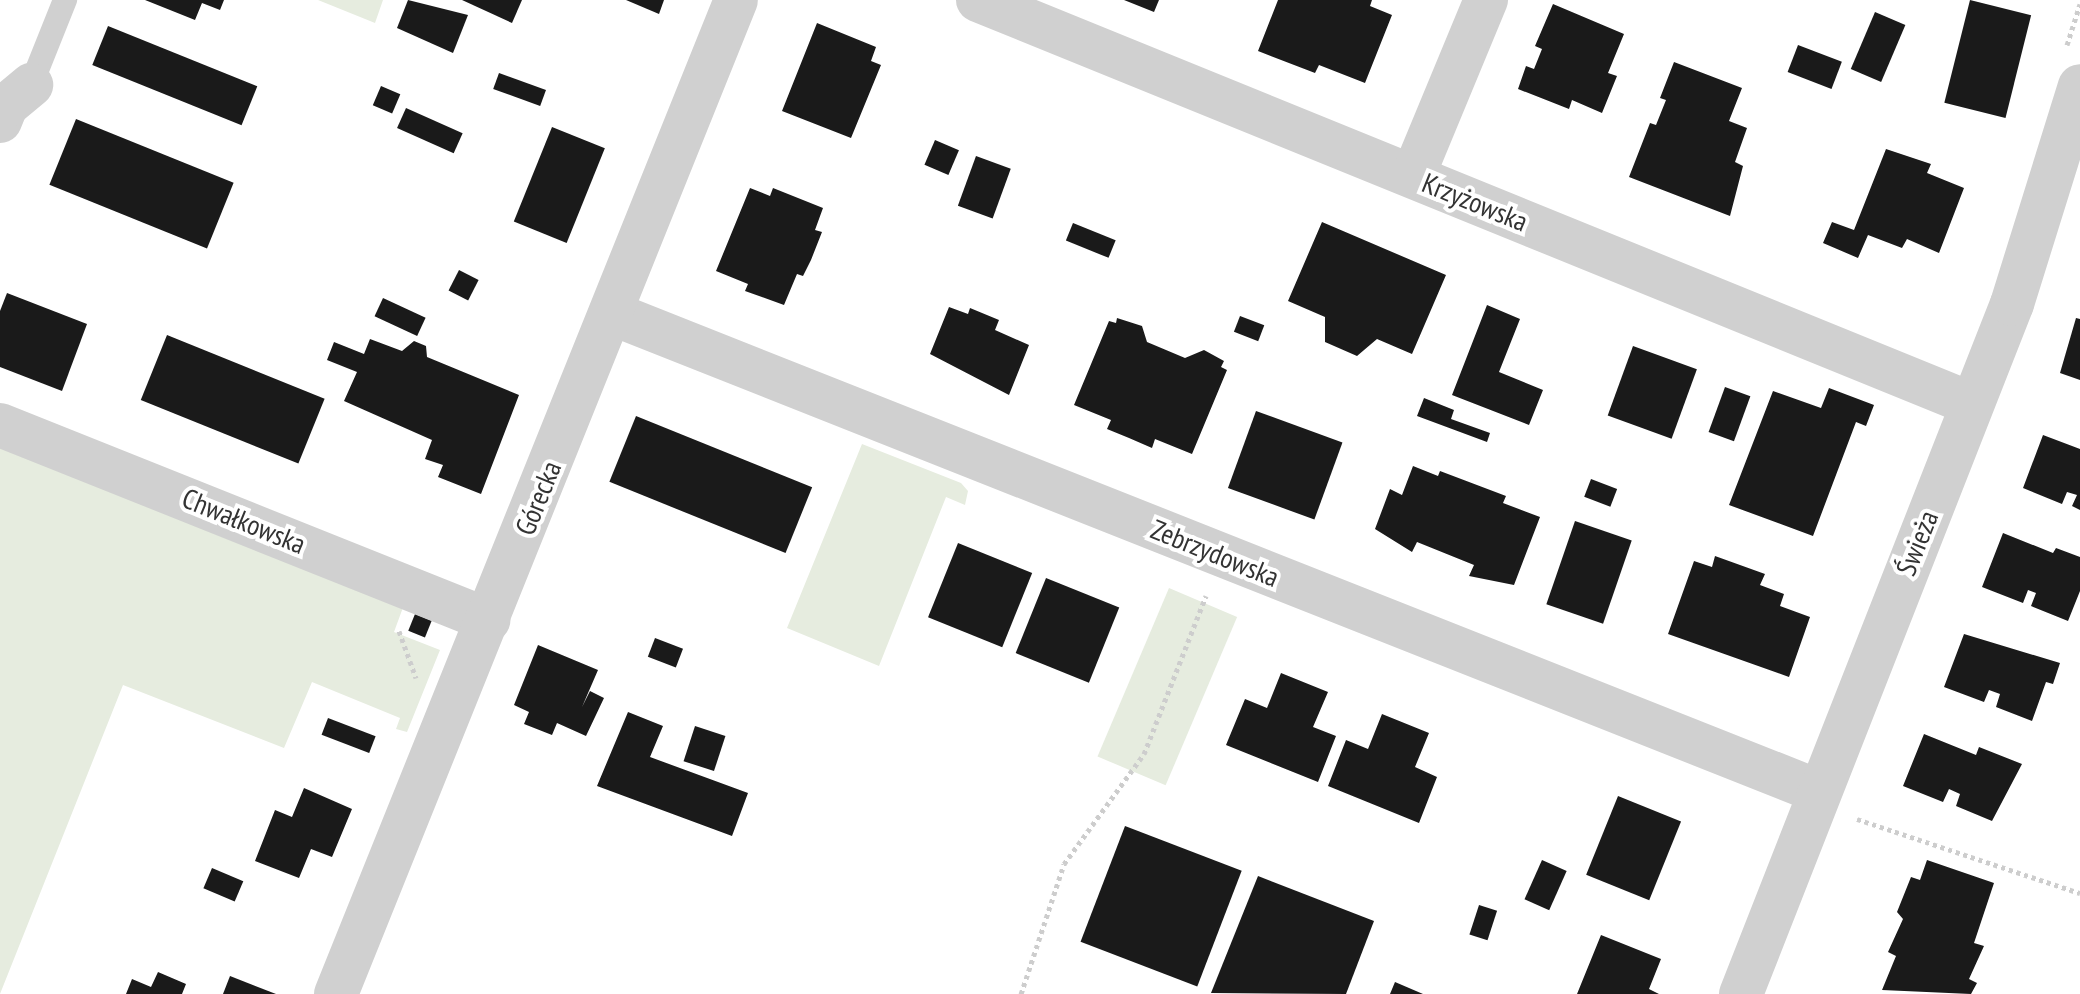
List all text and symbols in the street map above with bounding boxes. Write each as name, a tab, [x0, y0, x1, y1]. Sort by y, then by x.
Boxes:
street label: Krzyżowska	[1417, 166, 1533, 238]
street label: Górecka	[508, 456, 568, 540]
street label: Chwałkowska	[177, 481, 311, 561]
street label: Świeża	[1889, 506, 1945, 580]
street label: Zebrzydowska	[1146, 512, 1284, 594]

